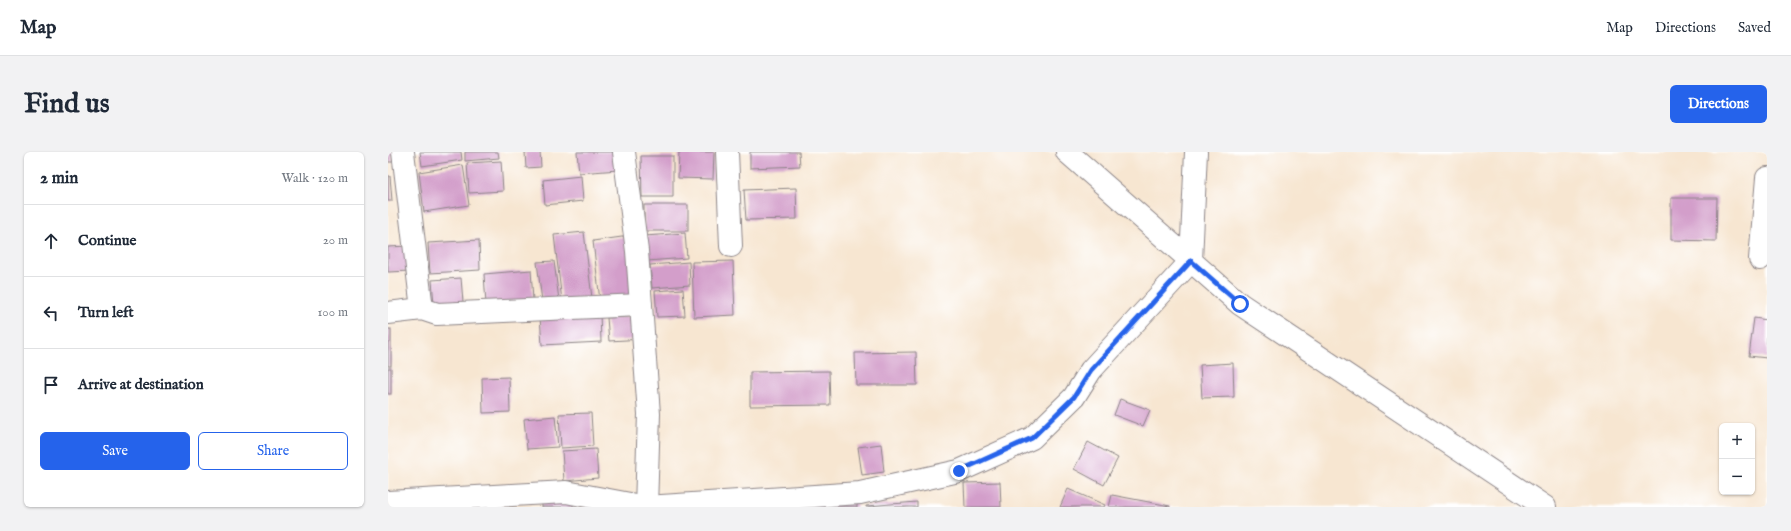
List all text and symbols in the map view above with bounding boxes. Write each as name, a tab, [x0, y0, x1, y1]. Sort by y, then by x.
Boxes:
text: Map	[20, 16, 56, 40]
text: Map	[1606, 19, 1633, 37]
text: Directions	[1655, 19, 1716, 37]
text: Saved	[1738, 19, 1771, 37]
button: Directions	[1670, 85, 1767, 123]
text: Find us	[24, 87, 110, 122]
text: 2 min	[40, 168, 78, 189]
text: Walk · 120 m	[282, 170, 348, 187]
icon: ahead	[40, 230, 62, 252]
text: Continue	[78, 231, 136, 250]
text: 20 m	[323, 232, 348, 249]
route start	[1231, 295, 1249, 313]
icon: left	[40, 302, 62, 324]
text: Turn left	[78, 303, 134, 322]
text: 100 m	[318, 304, 348, 321]
icon: arrive	[40, 374, 62, 396]
text: Arrive at destination	[78, 375, 204, 394]
map controls	[1719, 423, 1755, 495]
button: +	[1719, 423, 1755, 459]
button: Save	[40, 432, 190, 470]
button: Share	[198, 432, 348, 470]
button: −	[1719, 459, 1755, 495]
route end	[950, 462, 968, 480]

